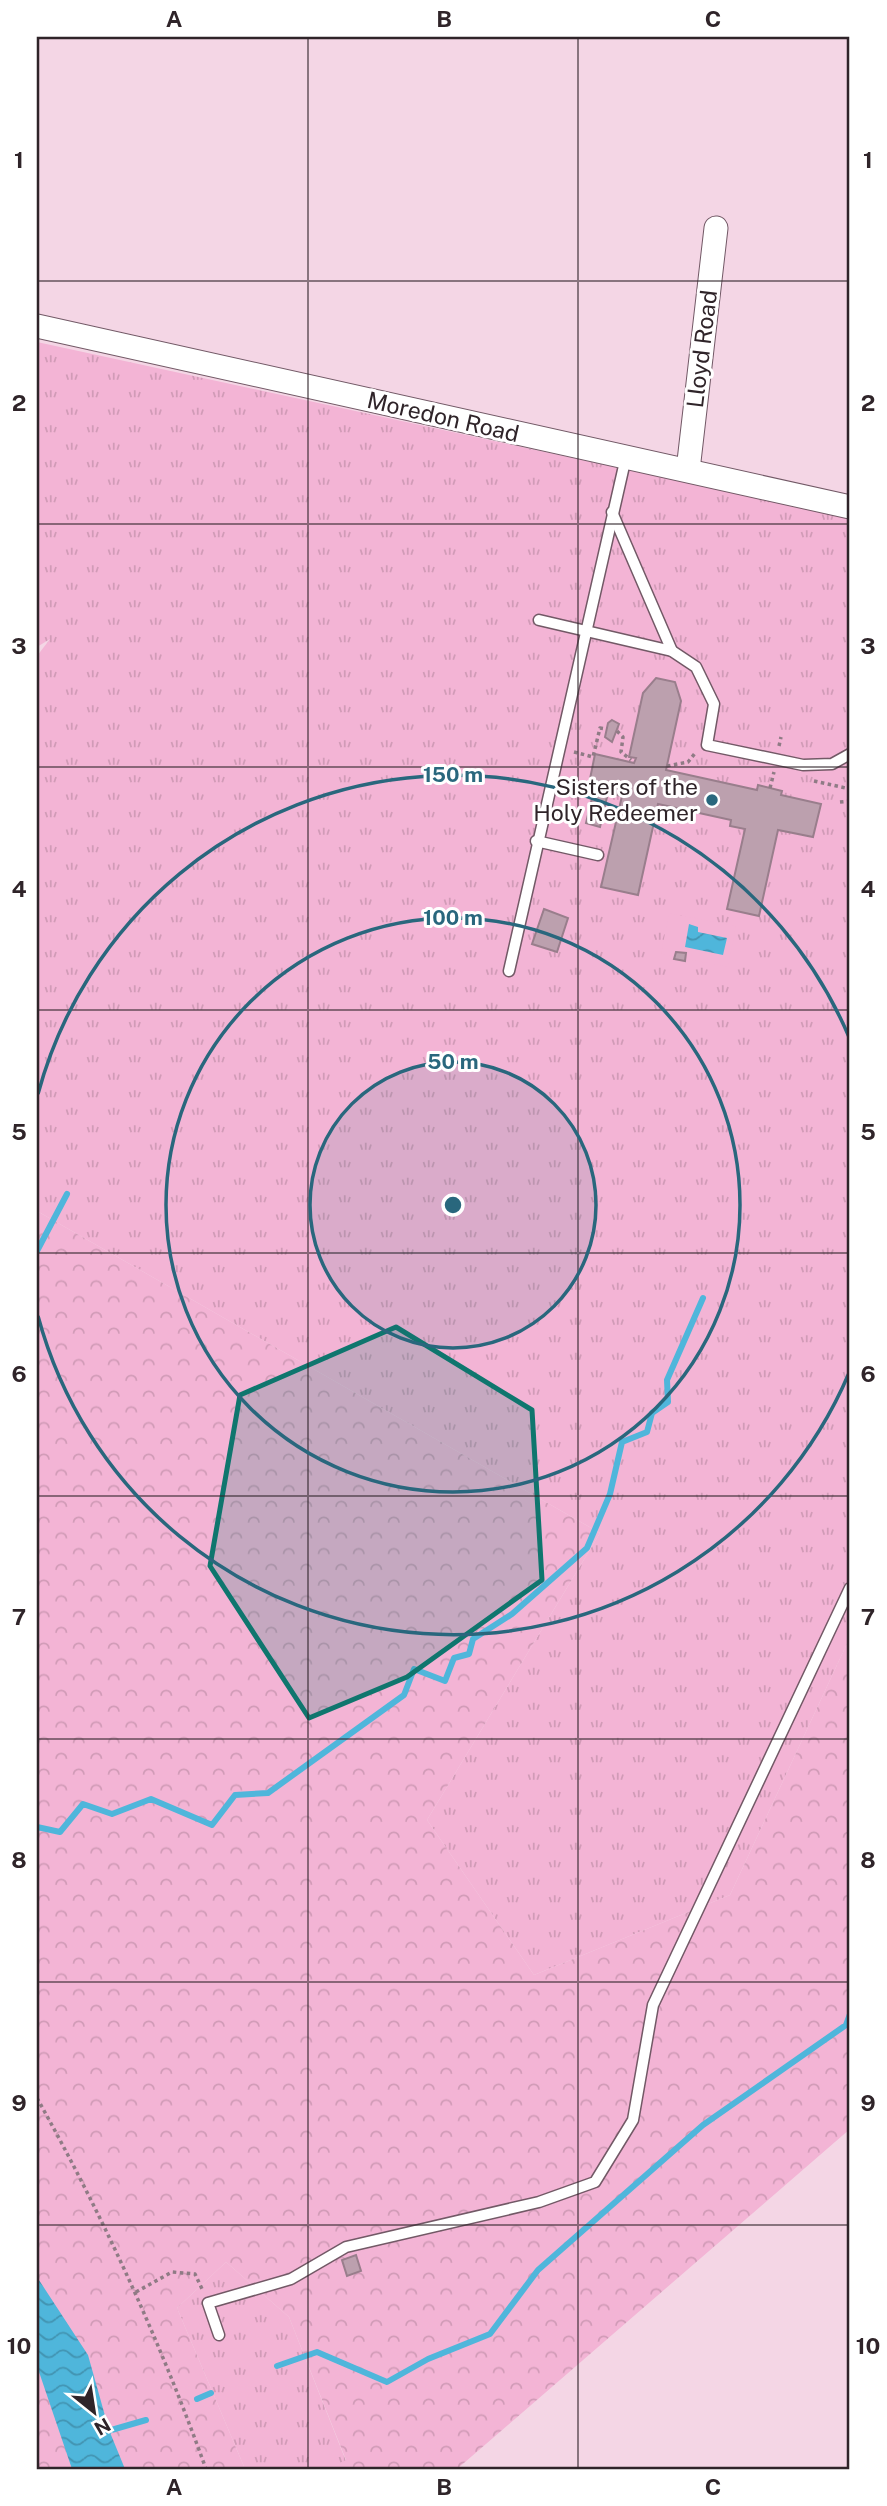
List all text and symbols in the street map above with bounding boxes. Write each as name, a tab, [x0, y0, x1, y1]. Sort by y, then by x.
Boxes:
text: A	[166, 5, 183, 32]
text: B	[436, 5, 452, 32]
text: C	[705, 5, 721, 32]
text: 1	[14, 146, 24, 173]
text: 1	[863, 146, 873, 173]
street label: Lloyd Road	[681, 289, 722, 409]
street label: Moredon Road	[365, 386, 522, 447]
text: 2	[12, 389, 26, 416]
text: 2	[861, 389, 875, 416]
text: 3	[11, 632, 27, 659]
text: 3	[860, 632, 876, 659]
text: 150 m	[423, 762, 483, 787]
place label: Sisters of the Holy Redeemer	[533, 773, 698, 826]
marker: Sisters of the Holy Redeemer	[704, 792, 720, 808]
text: 4	[11, 875, 27, 902]
text: 4	[860, 875, 876, 902]
text: 100 m	[423, 905, 483, 930]
text: 50 m	[427, 1049, 479, 1074]
text: 5	[11, 1118, 27, 1145]
text: 5	[860, 1118, 876, 1145]
centre of rings	[441, 1193, 465, 1217]
text: 6	[11, 1360, 27, 1387]
text: 6	[860, 1360, 876, 1387]
text: 7	[12, 1603, 26, 1630]
text: 7	[861, 1603, 875, 1630]
text: 8	[11, 1846, 27, 1873]
text: 8	[860, 1846, 876, 1873]
text: 9	[11, 2089, 27, 2116]
text: 9	[860, 2089, 876, 2116]
text: 10	[7, 2332, 31, 2359]
text: 10	[856, 2332, 880, 2359]
north arrow	[60, 2376, 130, 2446]
text: N	[91, 2413, 114, 2440]
text: A	[166, 2473, 183, 2500]
text: B	[436, 2473, 452, 2500]
text: C	[705, 2473, 721, 2500]

